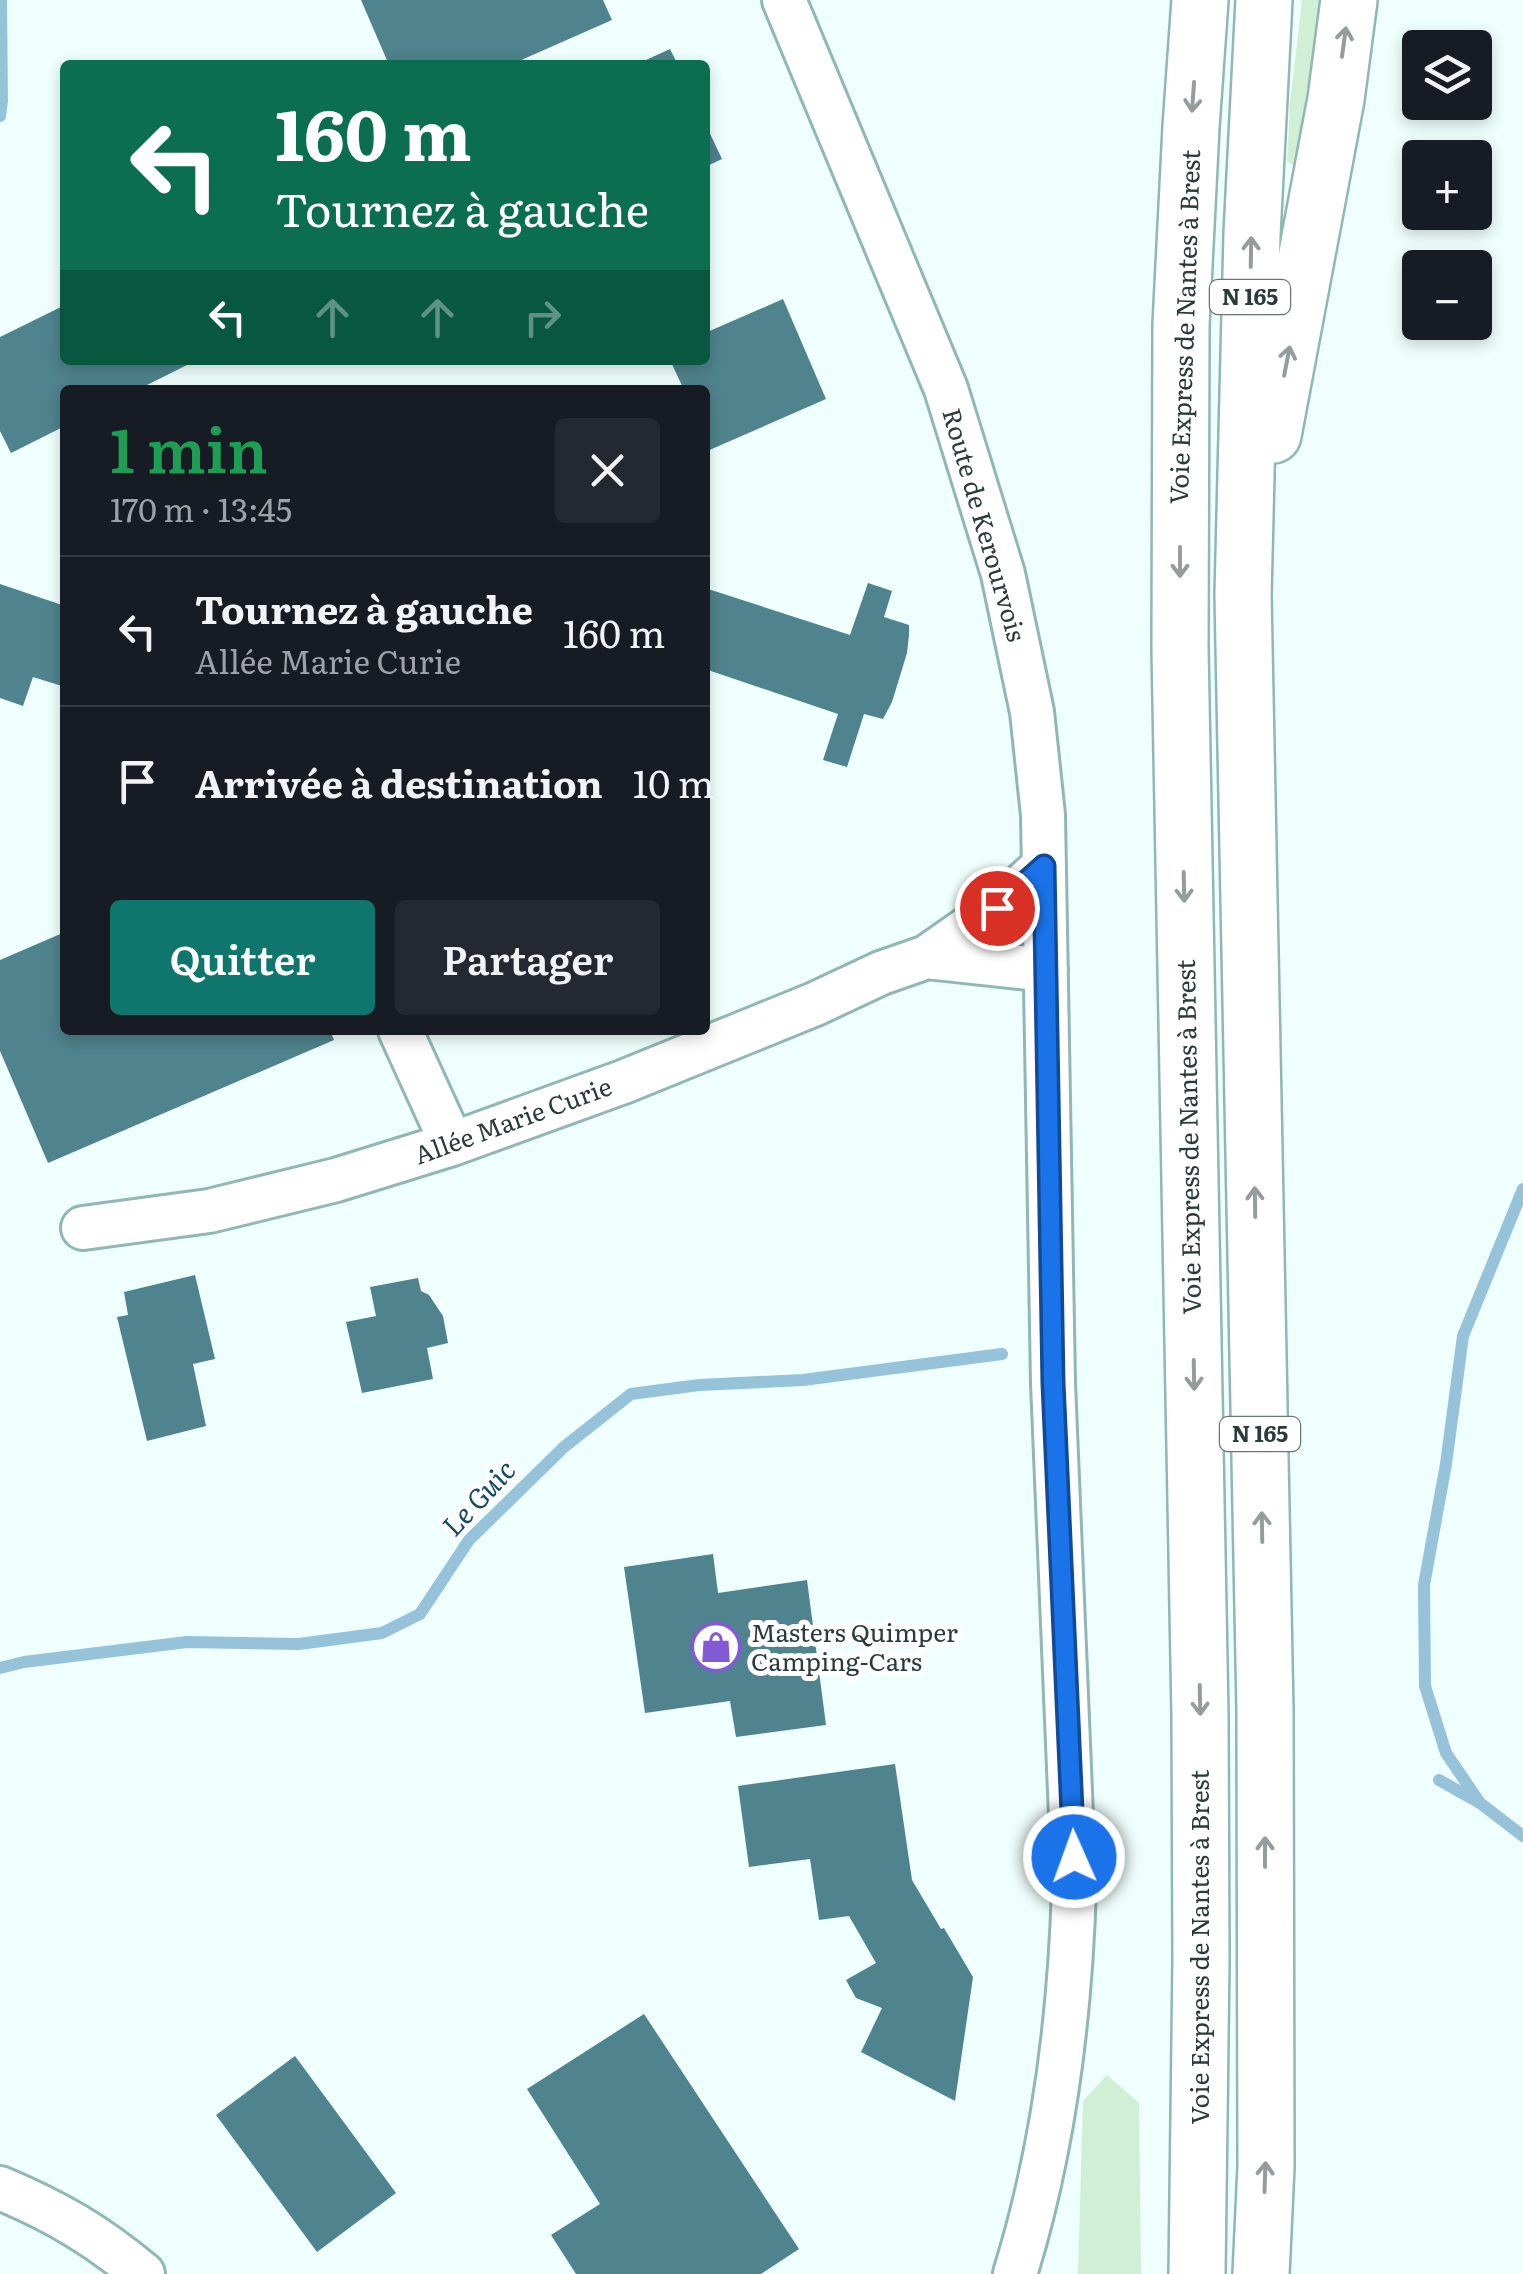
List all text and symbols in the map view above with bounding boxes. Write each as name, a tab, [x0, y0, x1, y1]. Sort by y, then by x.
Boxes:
one-way arrow	[1335, 26, 1353, 58]
map controls	[1402, 30, 1492, 340]
button: layers	[1402, 30, 1492, 120]
text: 160 m	[275, 79, 472, 183]
one-way arrow	[1183, 81, 1202, 113]
icon: left	[110, 100, 240, 230]
button: +	[1402, 140, 1492, 230]
street label: Voie Express de Nantes à Brest	[1159, 149, 1208, 505]
text: Tournez à gauche	[275, 174, 649, 241]
one-way arrow	[1242, 237, 1261, 269]
button: −	[1402, 250, 1492, 340]
road number: N 165	[1210, 280, 1290, 314]
icon: left	[200, 290, 255, 345]
icon: ahead	[305, 290, 360, 345]
icon: ahead	[410, 290, 465, 345]
icon: right	[515, 290, 570, 345]
one-way arrow	[1278, 346, 1297, 378]
text: 1 min	[110, 402, 268, 491]
street label: Route de Kerourvois	[934, 404, 1036, 646]
button: close	[555, 418, 660, 523]
text: 170 m · 13:45	[110, 484, 292, 532]
one-way arrow	[1170, 544, 1190, 577]
text: Tournez à gauche	[195, 579, 533, 636]
text: 160 m	[563, 603, 665, 660]
icon: left	[110, 604, 165, 659]
text: Allée Marie Curie	[195, 636, 461, 684]
text: Arrivée à destination	[195, 753, 603, 810]
text: 10 m	[633, 753, 715, 810]
icon: arrive	[110, 754, 165, 809]
pin	[955, 866, 1040, 951]
one-way arrow	[1175, 870, 1194, 902]
icon: arrive	[970, 881, 1025, 936]
button: Quitter	[110, 900, 375, 1015]
button: Partager	[395, 900, 660, 1015]
street label: Voie Express de Nantes à Brest	[1166, 959, 1209, 1315]
street label: Allée Marie Curie	[409, 1067, 616, 1173]
one-way arrow	[1246, 1186, 1264, 1218]
one-way arrow	[1184, 1358, 1204, 1391]
road number: N 165	[1220, 1417, 1300, 1451]
water label: Le Guic	[431, 1449, 524, 1544]
one-way arrow	[1252, 1511, 1271, 1543]
place label: Masters Quimper Camping-Cars	[751, 1613, 958, 1679]
shop icon: Masters Quimper Camping-Cars	[690, 1621, 742, 1673]
one-way arrow	[1190, 1684, 1210, 1716]
street label: Voie Express de Nantes à Brest	[1180, 1770, 1217, 2124]
position arrow	[1022, 1805, 1126, 1909]
one-way arrow	[1256, 1836, 1274, 1868]
one-way arrow	[1256, 2161, 1275, 2193]

